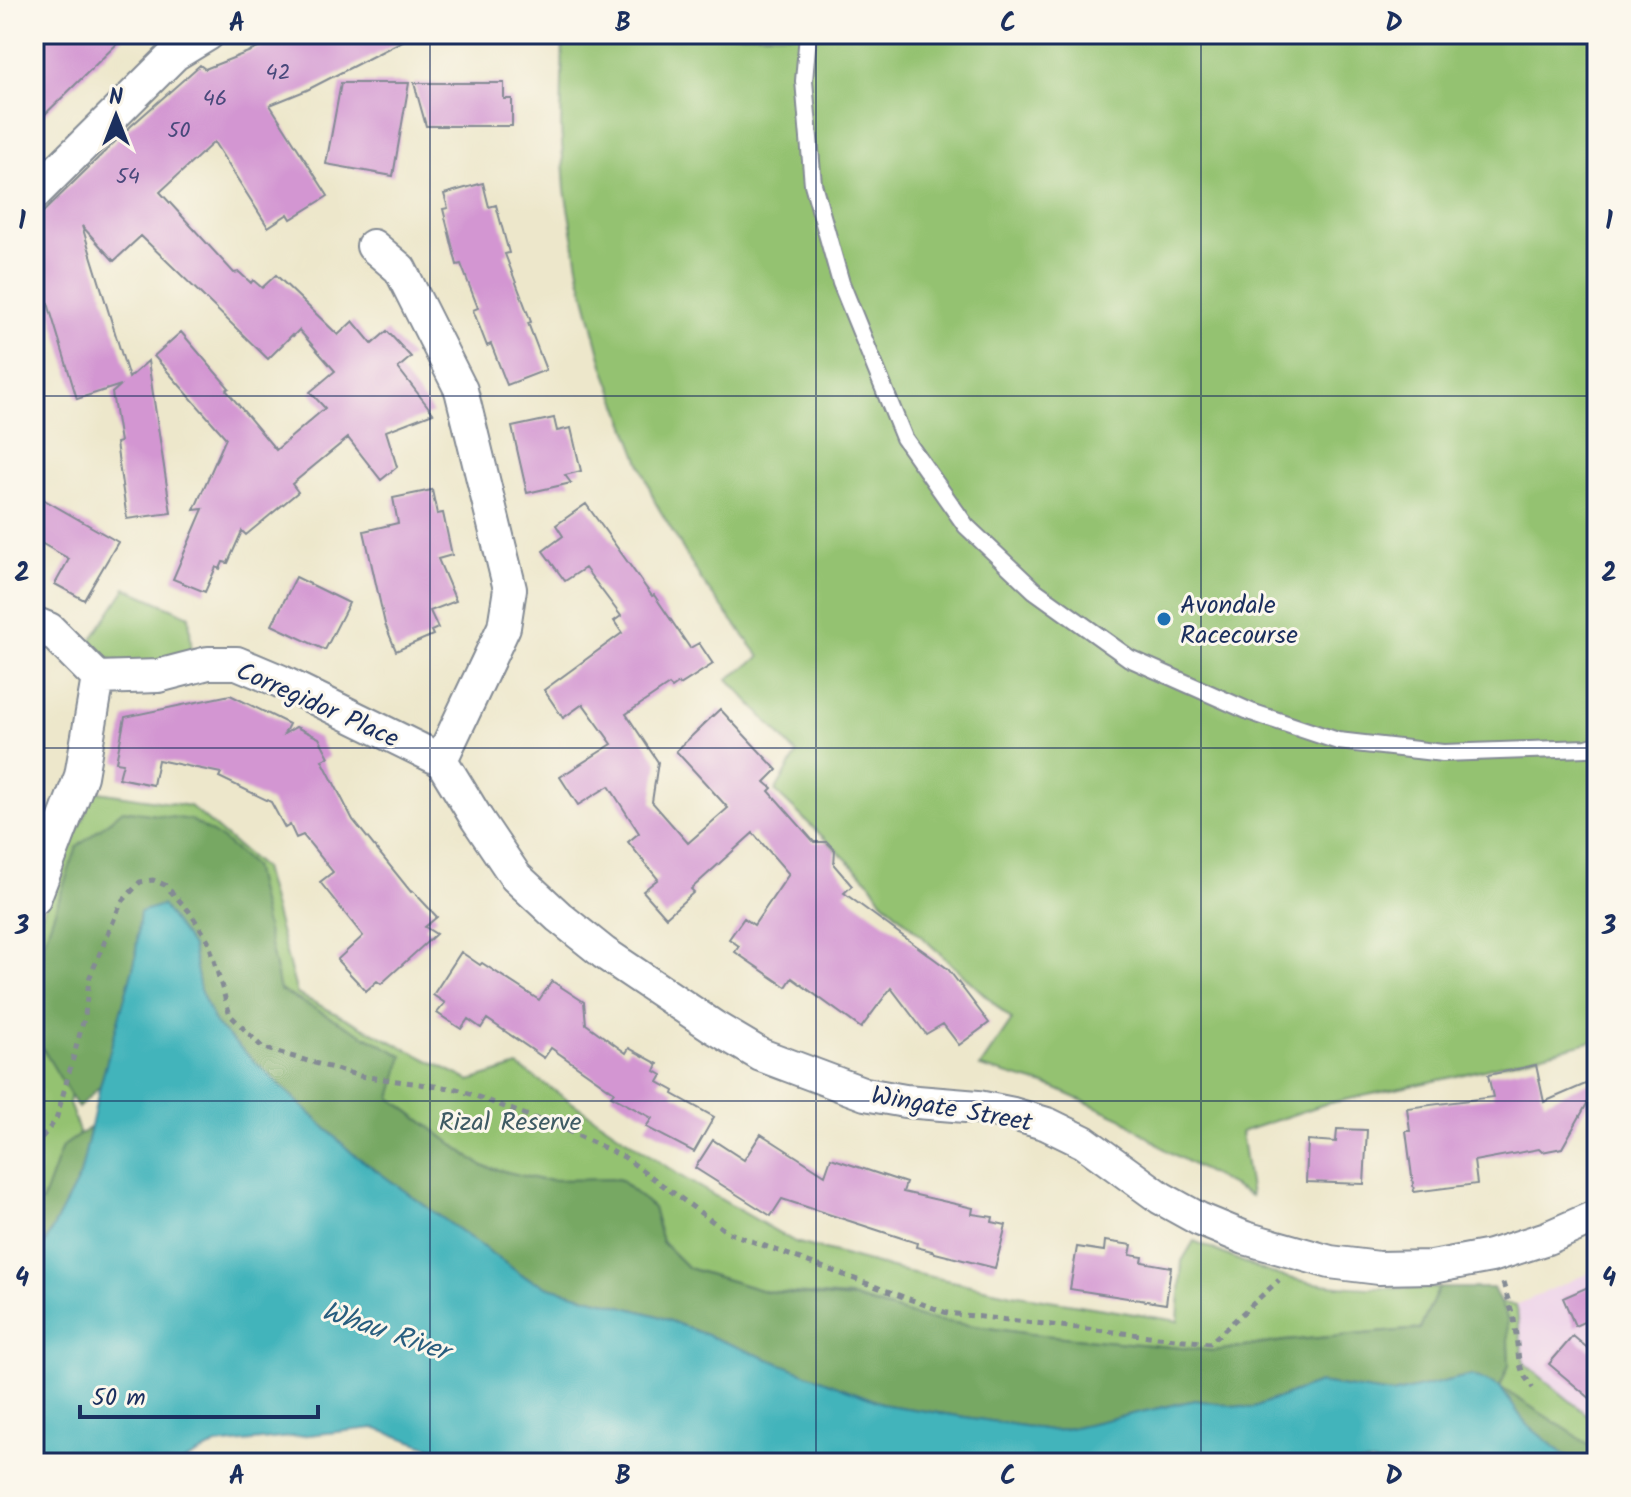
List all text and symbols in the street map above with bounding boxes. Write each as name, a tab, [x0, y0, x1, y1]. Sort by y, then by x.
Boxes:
text: A	[229, 3, 245, 45]
text: B	[615, 3, 631, 45]
text: C	[1000, 3, 1016, 45]
text: D	[1385, 3, 1403, 45]
house number: 42	[266, 56, 290, 91]
north arrow	[76, 76, 156, 156]
text: N	[109, 81, 123, 116]
house number: 46	[203, 82, 227, 117]
house number: 50	[168, 114, 190, 149]
house number: 54	[116, 160, 140, 195]
text: 1	[18, 201, 26, 243]
text: 1	[1605, 201, 1613, 243]
text: 2	[14, 553, 30, 595]
text: 2	[1601, 553, 1617, 595]
place label: Avondale Racecourse	[1180, 585, 1298, 657]
marker: Avondale Racecourse	[1155, 610, 1173, 628]
street label: Corregidor Place	[229, 651, 406, 761]
text: 3	[14, 906, 29, 948]
text: 3	[1601, 906, 1616, 948]
street label: Wingate Street	[868, 1075, 1037, 1145]
park label: Rizal Reserve	[439, 1102, 582, 1144]
text: 4	[15, 1258, 29, 1300]
text: 4	[1602, 1258, 1616, 1300]
water label: Whau River	[316, 1290, 460, 1377]
scale bar	[80, 1369, 318, 1419]
text: 50 m	[92, 1379, 146, 1418]
text: A	[229, 1456, 245, 1497]
text: B	[615, 1456, 631, 1497]
text: C	[1000, 1456, 1016, 1497]
text: D	[1385, 1456, 1403, 1497]

